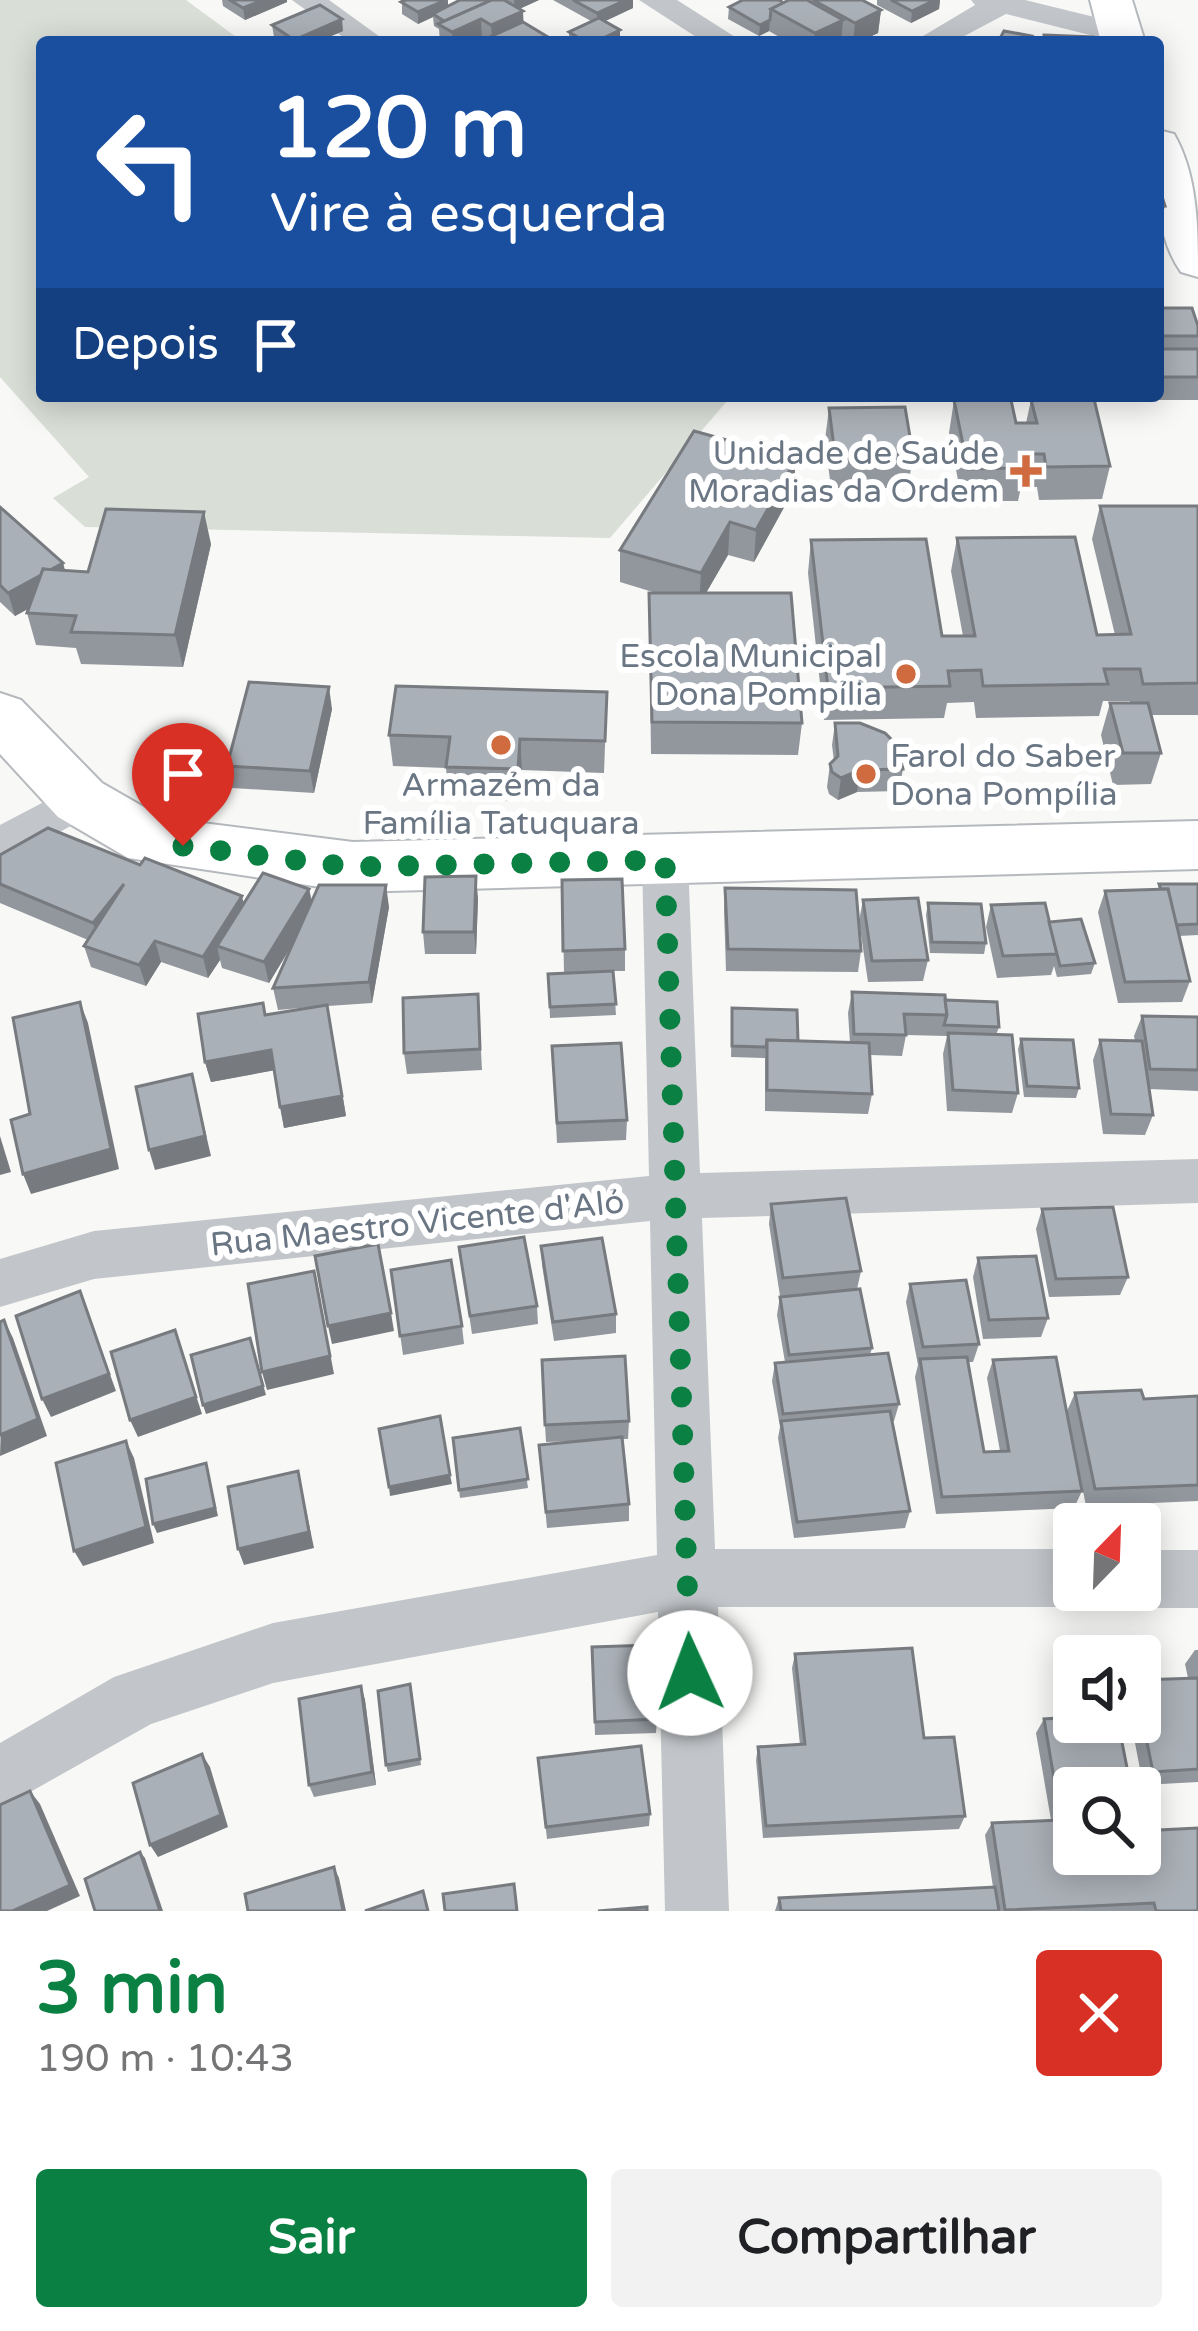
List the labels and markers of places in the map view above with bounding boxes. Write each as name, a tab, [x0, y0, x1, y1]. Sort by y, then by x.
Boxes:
place label: Unidade de Saúde Moradias da Ordem	[688, 434, 999, 511]
marker: Unidade de Saúde Moradias da Ordem	[1010, 455, 1042, 487]
place label: Escola Municipal Dona Pompília	[619, 637, 882, 714]
marker: Escola Municipal Dona Pompília	[893, 661, 919, 687]
pin	[132, 723, 234, 846]
marker: Armazém da Família Tatuquara	[488, 732, 514, 758]
place label: Farol do Saber Dona Pompília	[890, 737, 1118, 814]
marker: Farol do Saber Dona Pompília	[853, 761, 879, 787]
place label: Armazém da Família Tatuquara	[362, 766, 640, 843]

